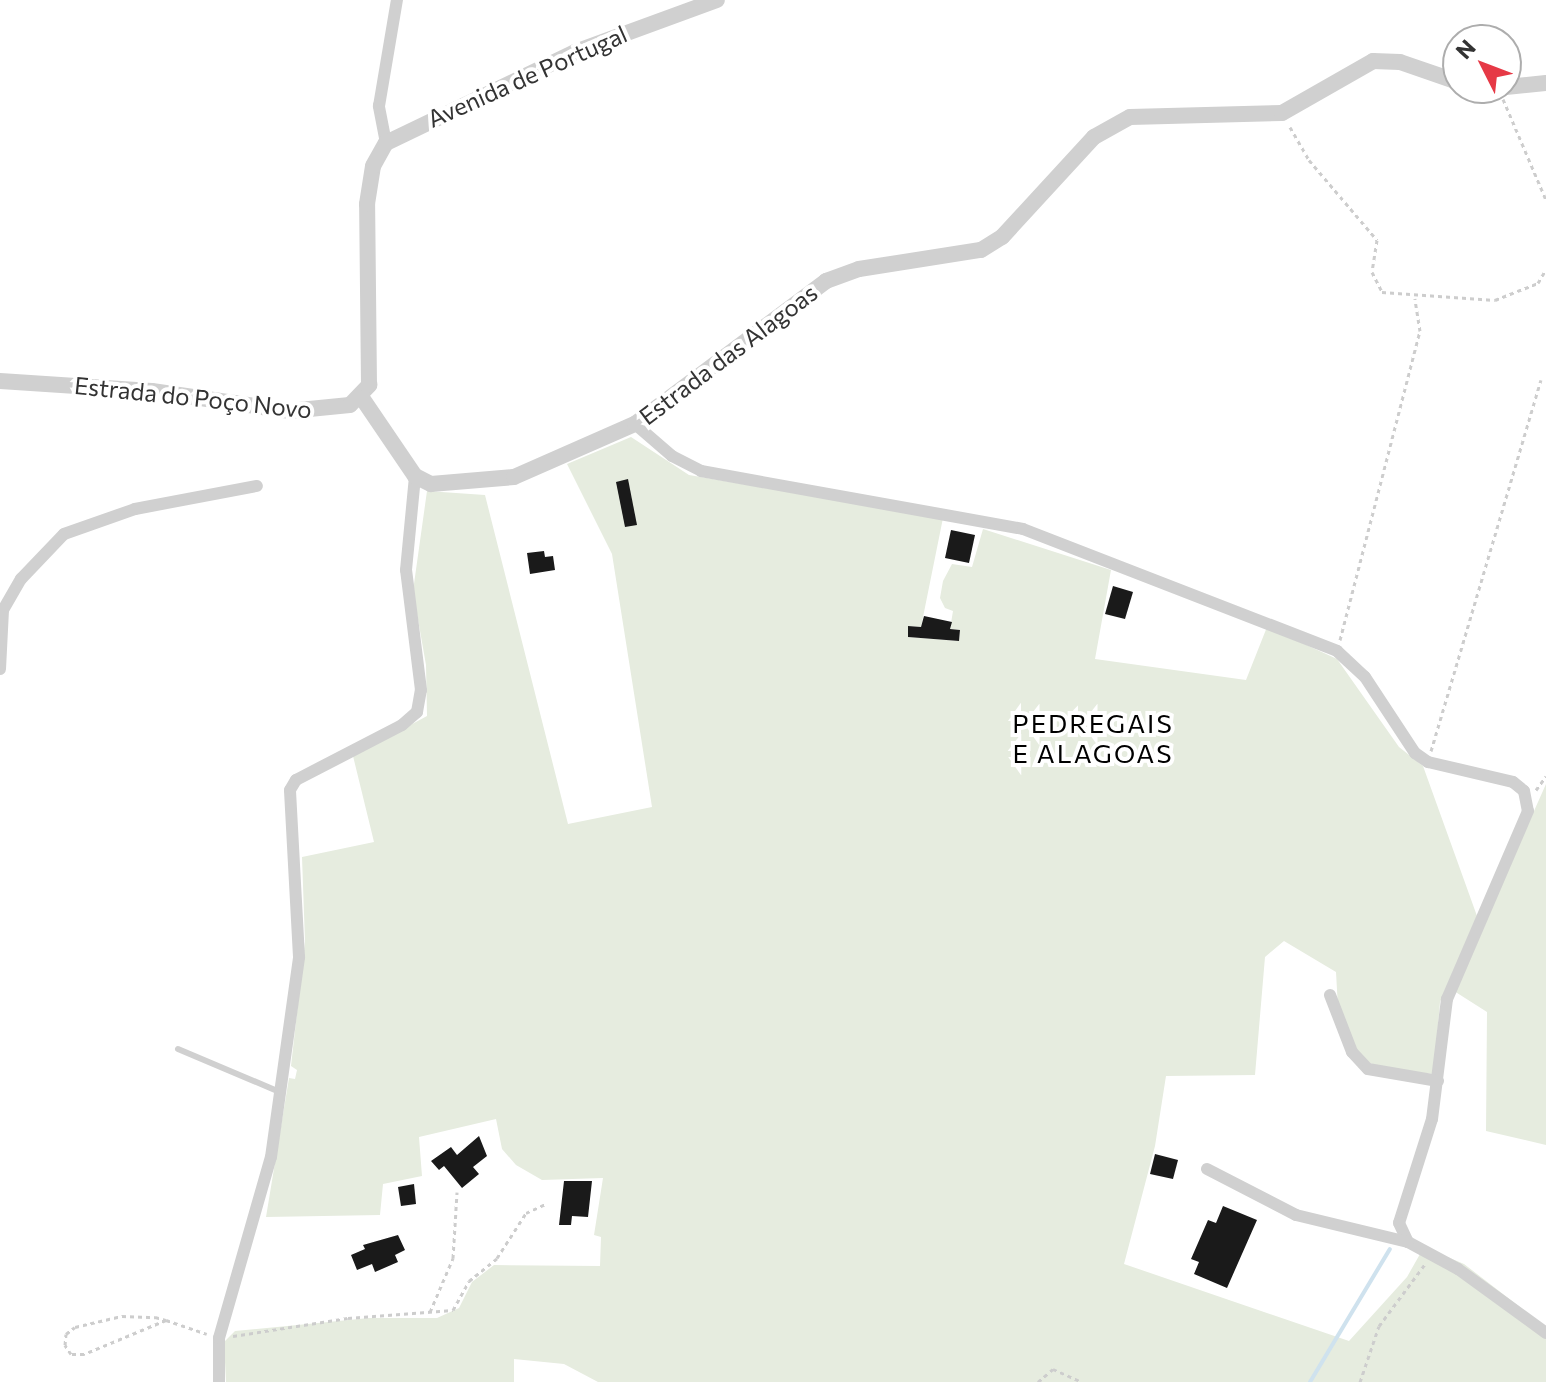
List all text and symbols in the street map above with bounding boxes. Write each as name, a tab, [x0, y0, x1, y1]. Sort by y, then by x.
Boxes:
street label: Avenida de Portugal	[423, 19, 631, 133]
north arrow	[1442, 24, 1522, 104]
text: N	[1450, 34, 1481, 64]
street label: Estrada das Alagoas	[633, 278, 823, 430]
street label: Estrada do Poço Novo	[73, 370, 313, 424]
district label: PEDREGAIS E ALAGOAS	[1012, 707, 1174, 768]

